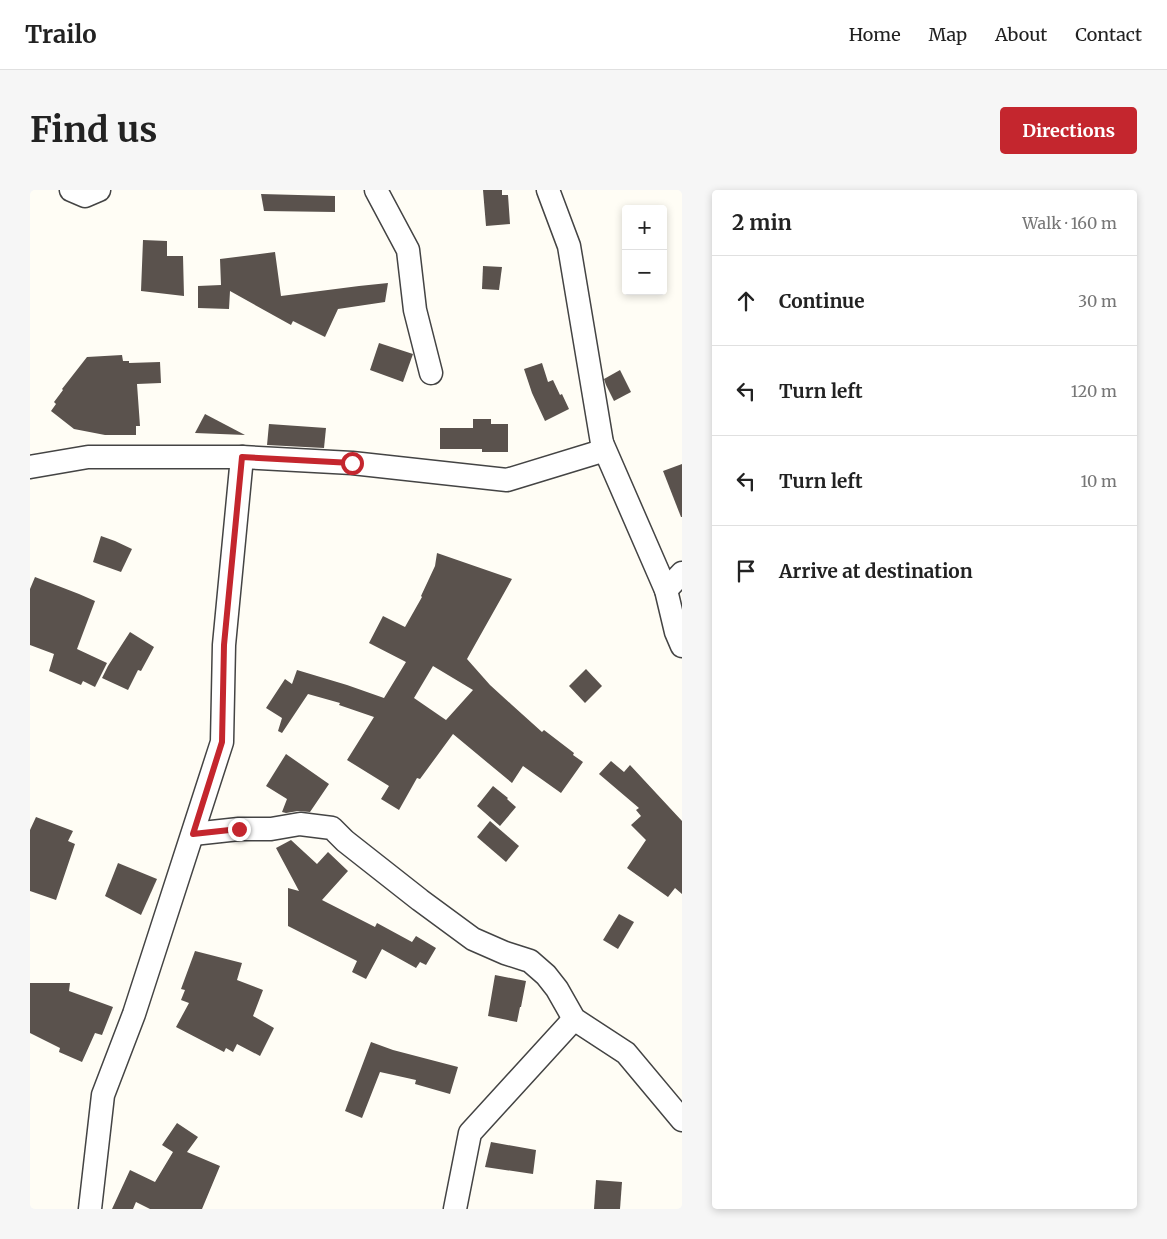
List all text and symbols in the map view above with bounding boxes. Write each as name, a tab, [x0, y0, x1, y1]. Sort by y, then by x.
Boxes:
text: Trailo	[25, 19, 97, 50]
text: Home	[849, 23, 901, 46]
text: Map	[929, 23, 967, 46]
text: About	[995, 23, 1047, 46]
text: Contact	[1075, 23, 1142, 46]
button: Directions	[1000, 107, 1137, 154]
text: Find us	[30, 108, 157, 152]
map controls	[622, 205, 667, 295]
button: +	[622, 205, 667, 250]
text: 2 min	[732, 209, 792, 236]
text: Walk · 160 m	[1022, 213, 1117, 233]
button: −	[622, 250, 667, 295]
icon: ahead	[732, 287, 760, 315]
text: Continue	[779, 289, 865, 313]
text: 30 m	[1078, 291, 1117, 311]
icon: left	[732, 377, 760, 405]
text: Turn left	[779, 379, 863, 403]
text: 120 m	[1071, 381, 1117, 401]
route start	[341, 452, 364, 475]
icon: left	[732, 467, 760, 495]
text: Turn left	[779, 469, 863, 493]
text: 10 m	[1080, 471, 1117, 491]
icon: arrive	[732, 557, 760, 585]
text: Arrive at destination	[779, 559, 973, 583]
route end	[228, 818, 251, 841]

